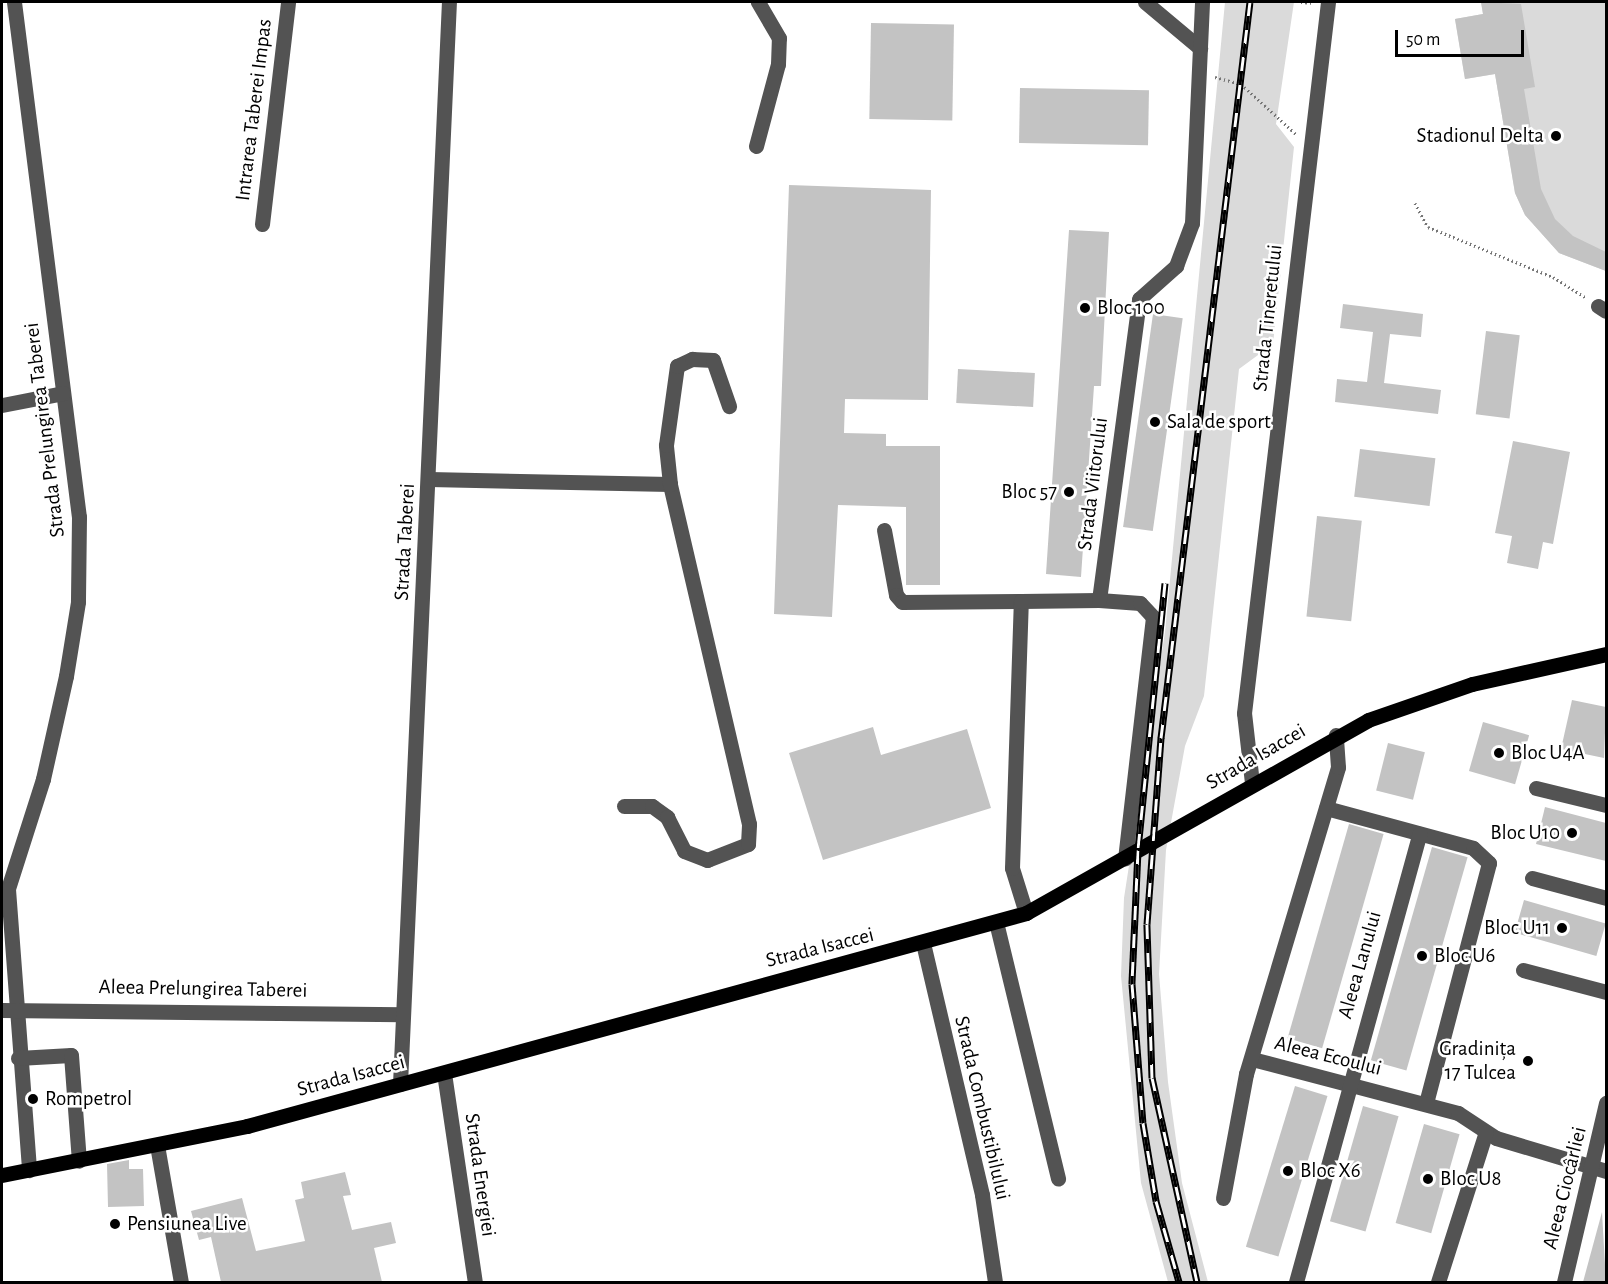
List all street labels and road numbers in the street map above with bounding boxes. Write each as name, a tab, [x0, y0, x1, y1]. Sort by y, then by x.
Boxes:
street label: Intrarea Taberei Impas	[230, 18, 278, 202]
street label: Strada Tineretului	[1248, 243, 1288, 393]
street label: Strada Prelungirea Taberei	[19, 321, 71, 539]
street label: Strada Viitorului	[1072, 416, 1114, 552]
street label: Strada Taberei	[389, 483, 421, 601]
street label: Strada Isaccei	[1202, 718, 1310, 796]
street label: Aleea Lanului	[1333, 908, 1387, 1022]
street label: Strada Isaccei	[763, 922, 877, 974]
street label: Aleea Prelungirea Taberei	[98, 975, 308, 1003]
street label: Strada Combustibilului	[949, 1014, 1015, 1202]
street label: Aleea Ecoului	[1272, 1031, 1384, 1081]
street label: Strada Isaccei	[294, 1050, 408, 1102]
street label: Strada Energiei	[459, 1112, 501, 1238]
street label: Aleea Ciocârliei	[1538, 1124, 1592, 1252]

